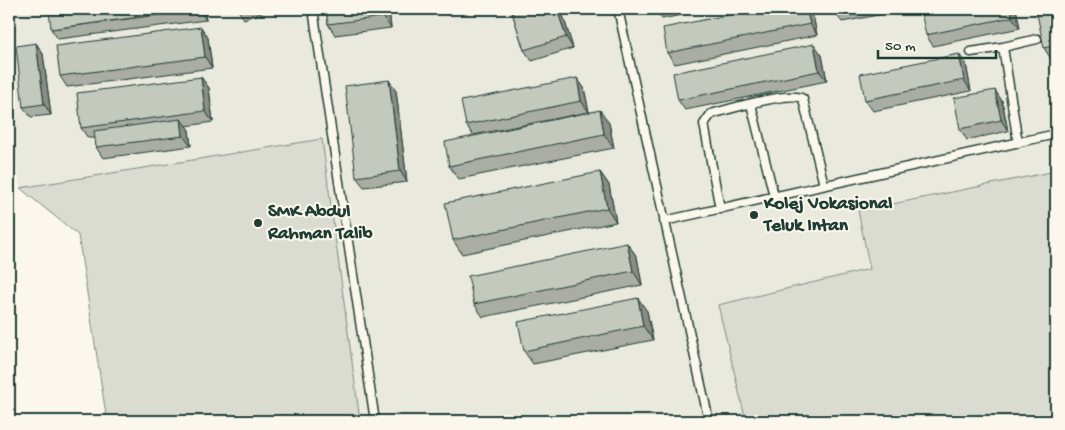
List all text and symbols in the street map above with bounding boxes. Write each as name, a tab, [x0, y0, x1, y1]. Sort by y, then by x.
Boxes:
scale bar	[878, 28, 995, 60]
text: 50 m	[885, 38, 916, 56]
place label: Kolej Vokasional Teluk Intan	[762, 193, 893, 238]
place label: SMK Abdul Rahman Talib	[267, 201, 372, 246]
marker: Kolej Vokasional Teluk Intan	[748, 209, 760, 221]
marker: SMK Abdul Rahman Talib	[252, 217, 264, 229]

